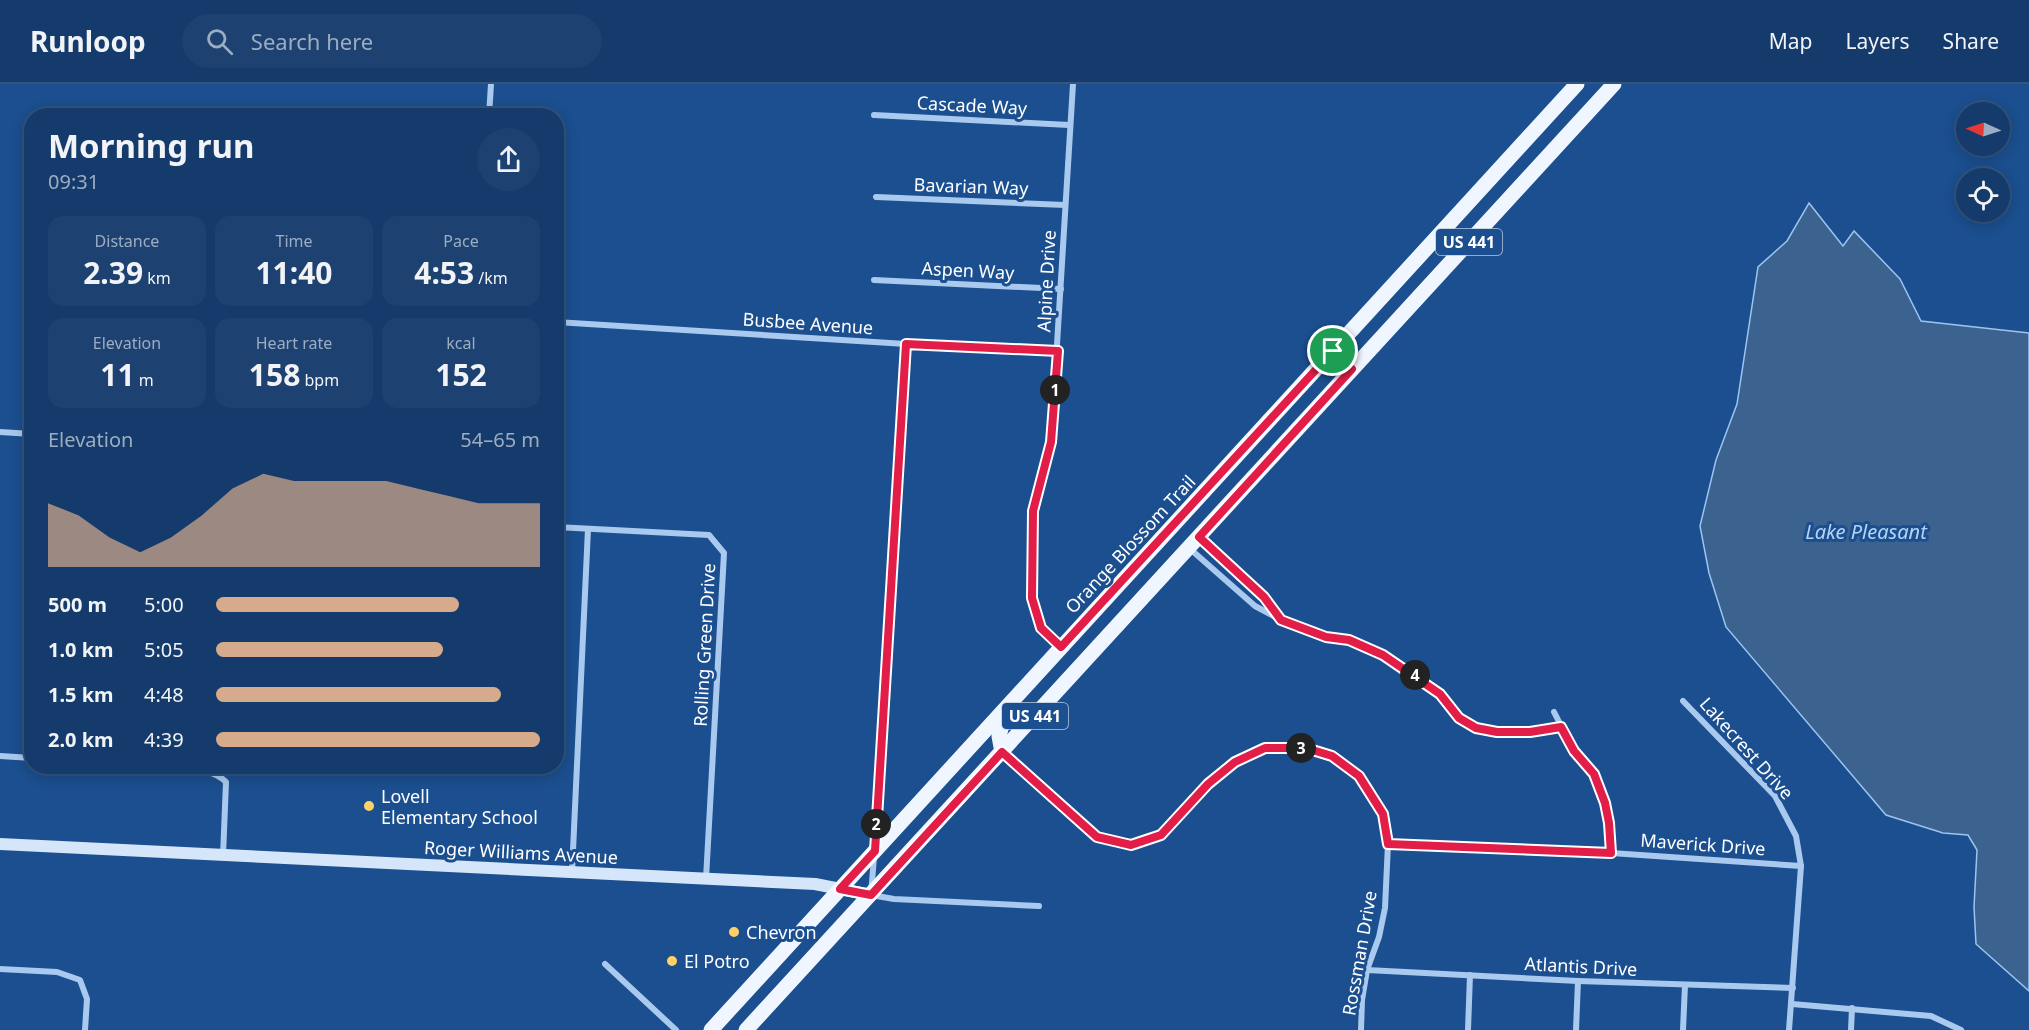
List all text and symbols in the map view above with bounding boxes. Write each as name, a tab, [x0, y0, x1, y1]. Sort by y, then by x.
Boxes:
search box	[182, 14, 602, 68]
text: Runloop	[30, 22, 146, 60]
icon: search	[203, 25, 236, 58]
text: Search here	[251, 26, 373, 56]
text: Map	[1769, 27, 1813, 55]
text: Layers	[1846, 27, 1910, 55]
text: Share	[1943, 27, 1999, 55]
street label: Cascade Way	[916, 90, 1029, 120]
north arrow	[1956, 102, 2010, 156]
map controls	[1956, 102, 2010, 222]
text: Morning run	[48, 123, 254, 168]
button: share	[477, 128, 540, 191]
text: 09:31	[48, 168, 99, 195]
button: locate	[1956, 168, 2010, 222]
street label: Bavarian Way	[913, 172, 1030, 200]
street label: Alpine Drive	[1031, 229, 1061, 333]
road number: US 441	[1436, 229, 1502, 255]
text: Distance	[95, 230, 159, 252]
text: Time	[275, 230, 313, 252]
text: Pace	[443, 230, 479, 252]
text: 2.39	[83, 252, 143, 293]
text: 11:40	[255, 252, 333, 293]
text: 4:53	[414, 252, 474, 293]
street label: Aspen Way	[921, 256, 1016, 284]
text: km	[143, 267, 171, 289]
text: /km	[474, 267, 508, 289]
street label: Busbee Avenue	[742, 306, 874, 340]
pin	[1307, 325, 1358, 376]
text: Elevation	[93, 332, 161, 354]
text: Heart rate	[256, 332, 332, 354]
text: kcal	[446, 332, 476, 354]
icon: arrive	[1316, 334, 1349, 367]
text: 11	[100, 354, 135, 395]
text: 158	[249, 354, 300, 395]
text: 152	[435, 354, 487, 395]
text: m	[135, 369, 154, 391]
text: bpm	[300, 369, 339, 391]
pin: 1	[1040, 375, 1070, 405]
text: 1	[1050, 379, 1060, 401]
text: Elevation	[48, 426, 133, 453]
text: 54–65 m	[460, 426, 540, 453]
street label: Orange Blossom Trail	[1060, 470, 1200, 618]
water label: Lake Pleasant	[1805, 518, 1928, 545]
street label: Rolling Green Drive	[688, 563, 720, 727]
text: 500 m	[48, 591, 107, 618]
text: 5:00	[144, 591, 184, 618]
text: 1.0 km	[48, 636, 114, 663]
text: 5:05	[144, 636, 184, 663]
pin: 4	[1400, 660, 1430, 690]
text: 4	[1410, 664, 1420, 686]
text: 1.5 km	[48, 681, 114, 708]
text: 4:48	[144, 681, 184, 708]
street label: Lakecrest Drive	[1695, 692, 1799, 804]
road number: US 441	[1002, 703, 1068, 729]
text: 2.0 km	[48, 726, 114, 753]
text: 4:39	[144, 726, 184, 753]
pin: 3	[1286, 733, 1316, 763]
text: 3	[1296, 737, 1306, 759]
place label: Lovell Elementary School	[381, 784, 538, 829]
marker: Lovell Elementary School	[362, 799, 376, 813]
pin: 2	[861, 809, 891, 839]
text: 2	[871, 813, 881, 835]
street label: Maverick Drive	[1640, 828, 1766, 860]
street label: Roger Williams Avenue	[423, 835, 619, 869]
street label: Rossman Drive	[1336, 889, 1382, 1017]
place label: Chevron	[746, 920, 817, 944]
marker: Chevron	[727, 925, 741, 939]
place label: El Potro	[684, 949, 750, 973]
street label: Atlantis Drive	[1524, 951, 1638, 981]
marker: El Potro	[665, 954, 679, 968]

